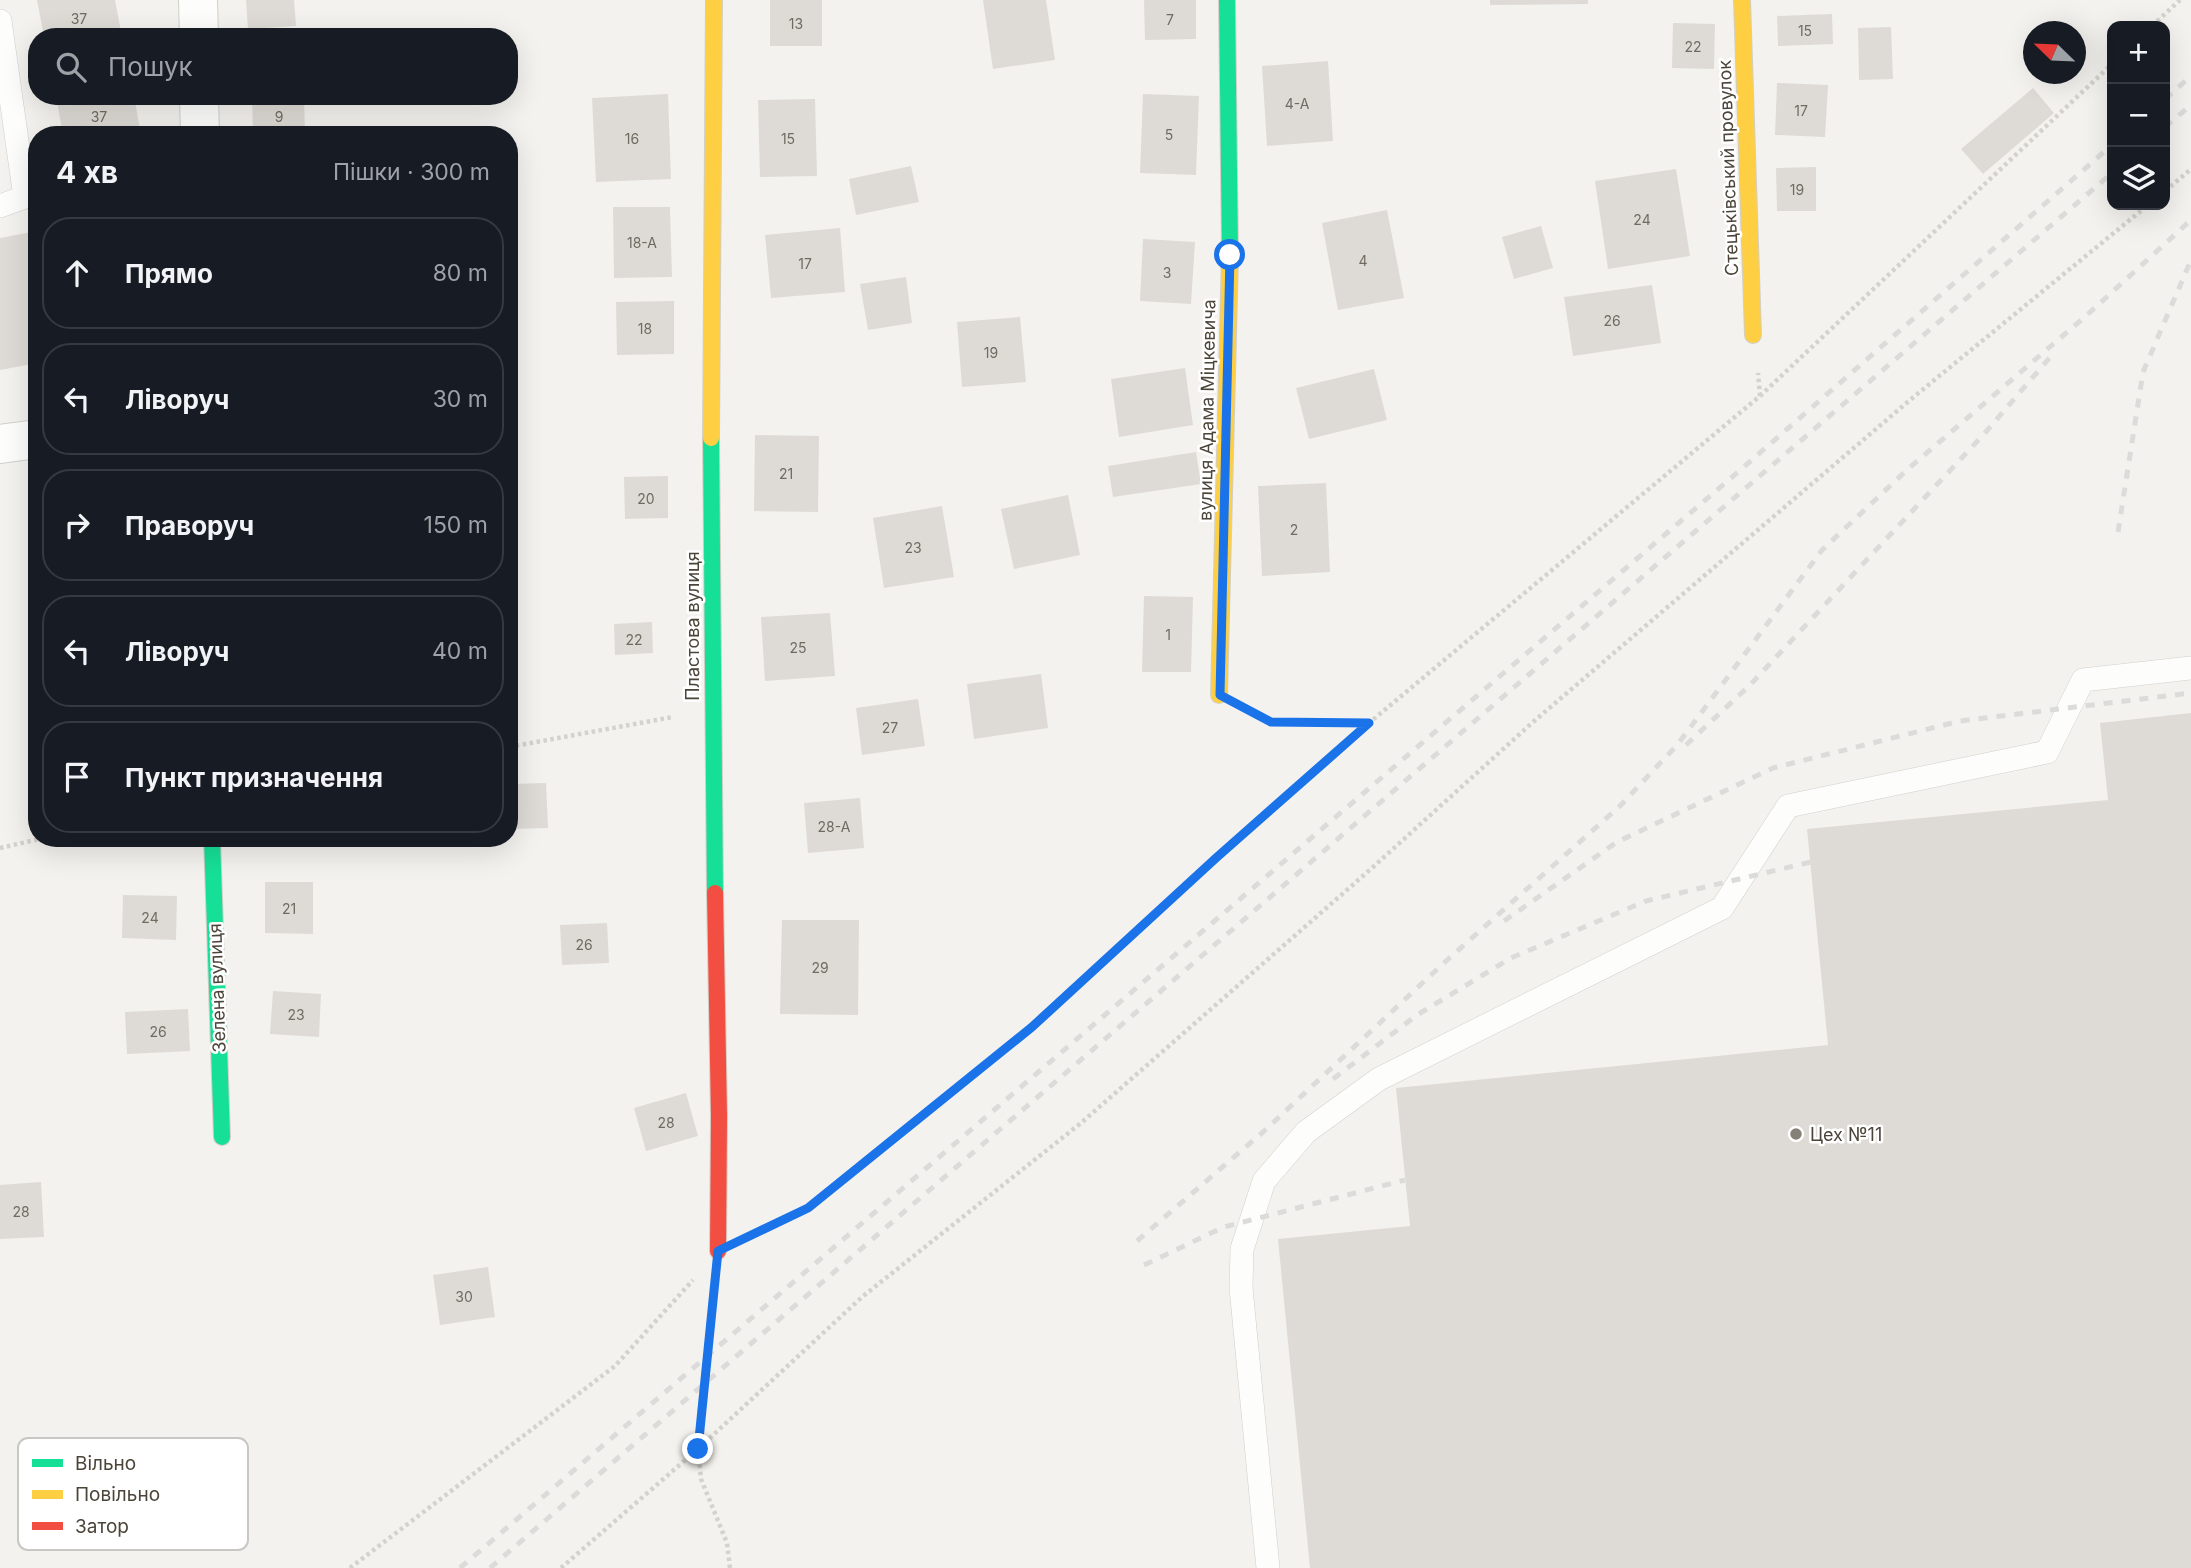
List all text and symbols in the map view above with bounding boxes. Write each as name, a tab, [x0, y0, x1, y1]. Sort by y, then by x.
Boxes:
house number: 37	[71, 10, 87, 27]
house number: 7	[1166, 11, 1174, 28]
house number: 13	[789, 15, 803, 32]
north arrow	[2023, 21, 2086, 84]
map controls	[2107, 21, 2170, 210]
button: +	[2107, 21, 2170, 84]
house number: 15	[1798, 22, 1812, 39]
search box	[28, 28, 518, 105]
house number: 22	[1684, 38, 1702, 55]
icon: search	[52, 48, 90, 86]
text: Пошук	[108, 51, 193, 82]
street label: Стецьківський провулок	[1714, 59, 1742, 276]
button: −	[2107, 84, 2170, 147]
house number: 4-А	[1285, 95, 1310, 112]
house number: 17	[1794, 102, 1808, 119]
house number: 37	[91, 108, 107, 125]
house number: 9	[275, 108, 283, 125]
house number: 5	[1165, 126, 1173, 143]
house number: 16	[625, 130, 639, 147]
house number: 15	[781, 130, 795, 147]
button: layers	[2107, 147, 2170, 210]
text: 4 хв	[56, 154, 118, 190]
text: Пішки · 300 m	[333, 158, 490, 186]
house number: 19	[1790, 181, 1804, 198]
house number: 24	[1633, 211, 1651, 228]
house number: 18-А	[627, 234, 657, 251]
route start	[1214, 239, 1245, 270]
house number: 4	[1358, 252, 1368, 269]
icon: ahead	[58, 254, 96, 292]
house number: 17	[798, 255, 812, 272]
text: Прямо	[125, 258, 213, 289]
text: 80 m	[433, 259, 488, 287]
house number: 3	[1163, 264, 1171, 281]
street label: вулиця Адама Міцкевича	[1195, 299, 1219, 521]
house number: 26	[1603, 312, 1621, 329]
house number: 18	[638, 320, 652, 337]
house number: 19	[984, 344, 998, 361]
icon: left	[58, 380, 96, 418]
text: Ліворуч	[125, 384, 229, 415]
text: 30 m	[433, 385, 488, 413]
house number: 21	[779, 465, 793, 482]
house number: 20	[637, 490, 655, 507]
icon: right	[58, 506, 96, 544]
text: Праворуч	[125, 510, 254, 541]
text: 150 m	[424, 511, 488, 539]
house number: 2	[1290, 521, 1298, 538]
house number: 23	[904, 539, 922, 556]
street label: Пластова вулиця	[682, 551, 703, 701]
house number: 1	[1165, 626, 1171, 643]
house number: 22	[625, 631, 643, 648]
icon: left	[58, 632, 96, 670]
text: Ліворуч	[125, 636, 229, 667]
text: 40 m	[432, 637, 488, 665]
house number: 25	[789, 639, 807, 656]
house number: 27	[882, 719, 898, 736]
icon: arrive	[58, 758, 96, 796]
text: Пункт призначення	[125, 762, 383, 793]
house number: 28-А	[818, 818, 851, 835]
house number: 21	[282, 900, 296, 917]
house number: 24	[141, 909, 159, 926]
street label: Зелена вулиця	[204, 923, 230, 1053]
house number: 26	[575, 936, 593, 953]
house number: 29	[811, 959, 829, 976]
house number: 23	[287, 1006, 305, 1023]
house number: 26	[149, 1023, 167, 1040]
house number: 28	[657, 1114, 675, 1131]
place label: Цех №11	[1810, 1124, 1882, 1145]
marker: Цех №11	[1788, 1126, 1804, 1142]
house number: 28	[12, 1203, 30, 1220]
house number: 30	[455, 1288, 473, 1305]
route end	[682, 1433, 713, 1464]
legend	[18, 1438, 248, 1550]
text: Вільно	[75, 1452, 136, 1475]
text: Повільно	[75, 1483, 160, 1506]
text: Затор	[75, 1515, 129, 1538]

